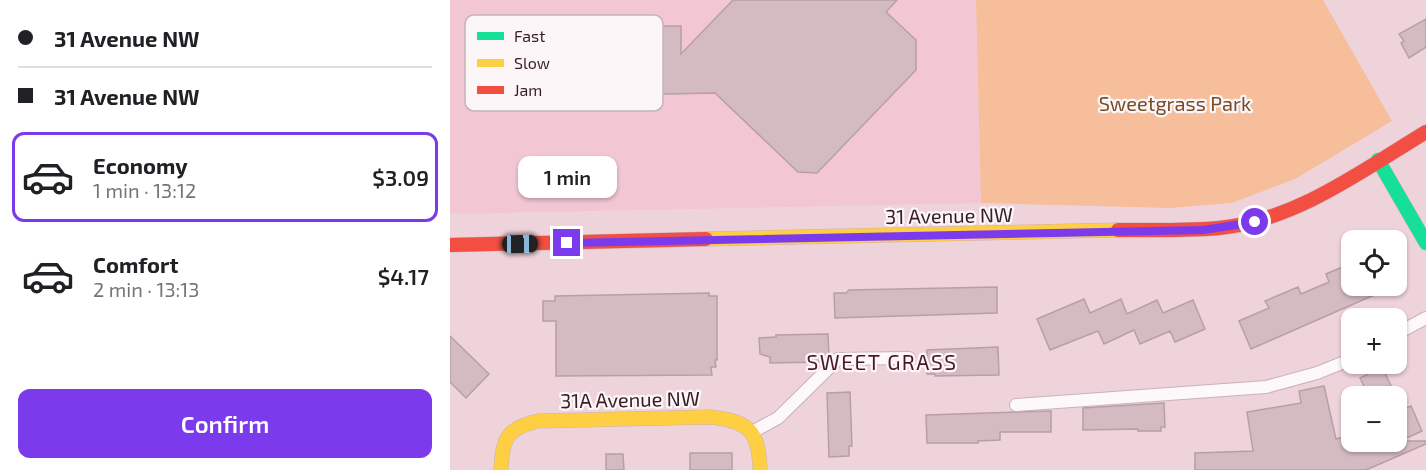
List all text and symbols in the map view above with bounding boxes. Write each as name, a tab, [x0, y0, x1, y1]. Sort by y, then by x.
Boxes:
legend	[465, 15, 663, 111]
text: 31 Avenue NW	[54, 25, 200, 51]
text: Fast	[514, 26, 545, 45]
text: Slow	[514, 53, 550, 72]
text: Jam	[514, 80, 542, 99]
text: 31 Avenue NW	[54, 83, 200, 109]
park label: Sweetgrass Park	[1099, 91, 1251, 115]
icon: car	[21, 150, 75, 204]
text: Economy	[93, 152, 188, 178]
callout: 1 min	[518, 156, 616, 198]
text: $3.09	[372, 164, 429, 190]
text: 1 min	[544, 165, 591, 189]
text: 1 min · 13:12	[93, 178, 196, 202]
street label: 31 Avenue NW	[885, 202, 1013, 228]
route start	[1241, 208, 1268, 235]
route end	[553, 229, 580, 256]
map controls	[1341, 230, 1407, 452]
button: locate	[1341, 230, 1407, 296]
car	[502, 235, 538, 253]
icon: car	[21, 249, 75, 303]
text: Comfort	[93, 251, 178, 277]
text: $4.17	[378, 263, 429, 289]
text: 2 min · 13:13	[93, 277, 199, 301]
button: +	[1341, 308, 1407, 374]
district label: SWEET GRASS	[807, 349, 957, 374]
street label: 31A Avenue NW	[560, 386, 700, 412]
button: −	[1341, 386, 1407, 452]
button: Confirm	[18, 389, 432, 458]

